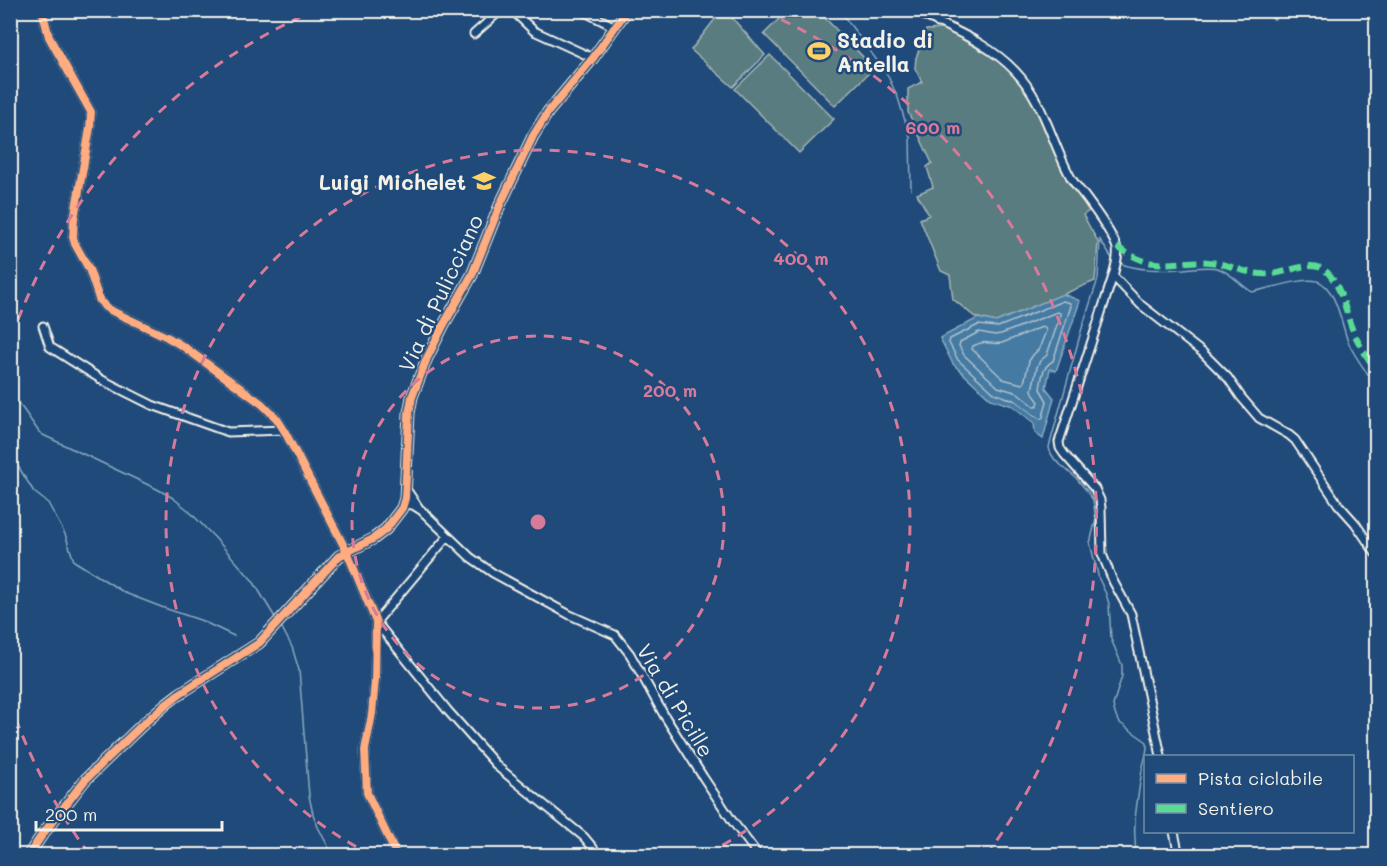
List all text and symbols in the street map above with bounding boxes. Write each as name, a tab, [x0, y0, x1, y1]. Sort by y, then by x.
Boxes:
place label: Stadio di Antella	[837, 26, 933, 77]
sports icon: Stadio di Antella	[806, 38, 832, 64]
text: 600 m	[906, 115, 960, 139]
place label: Luigi Michelet	[319, 168, 466, 195]
school or university icon: Luigi Michelet	[471, 168, 497, 194]
street label: Via di Pulicciano	[392, 210, 488, 376]
text: 400 m	[773, 246, 829, 270]
text: 200 m	[643, 378, 697, 402]
centre of rings	[528, 512, 548, 532]
street label: Via di Picille	[632, 638, 720, 762]
legend	[1144, 755, 1354, 833]
text: Pista ciclabile	[1198, 766, 1323, 790]
scale bar	[36, 794, 222, 832]
text: Sentiero	[1198, 796, 1274, 820]
text: 200 m	[45, 802, 97, 826]

